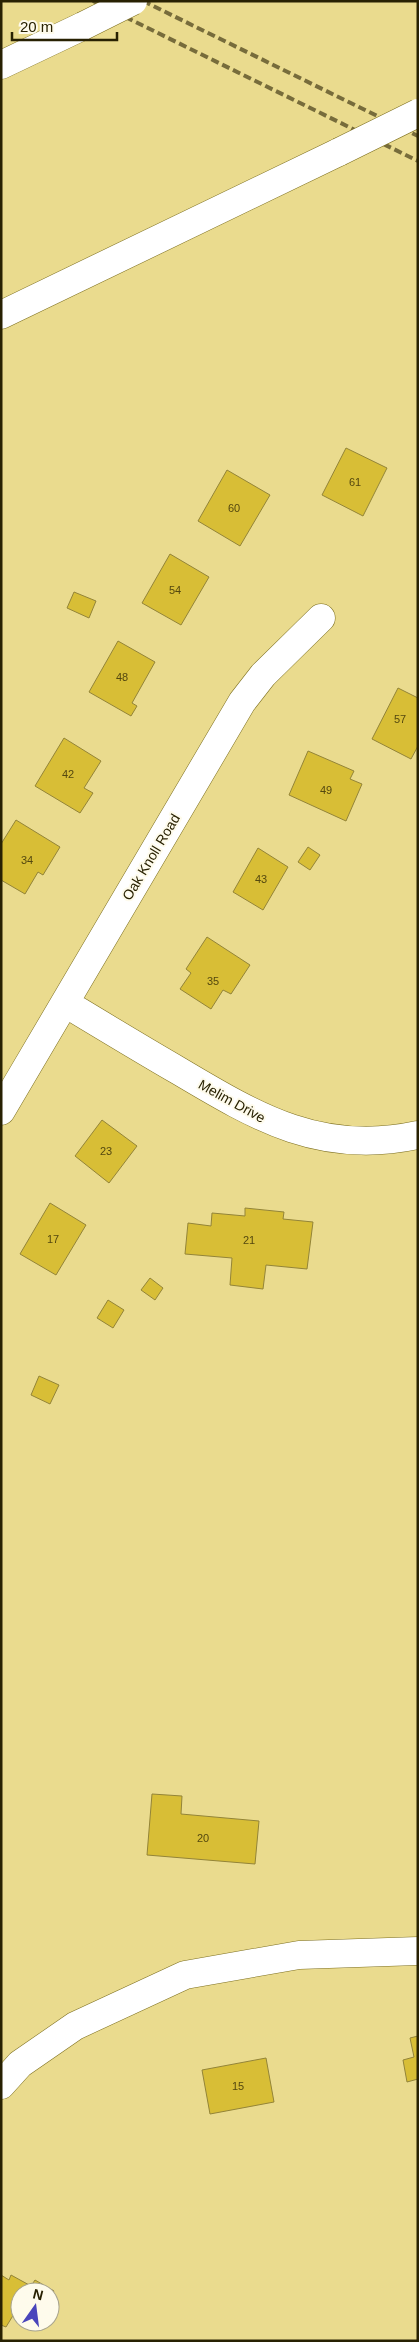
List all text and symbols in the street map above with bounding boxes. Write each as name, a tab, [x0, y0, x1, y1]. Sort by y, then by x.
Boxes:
scale bar	[12, 10, 118, 42]
text: 20 m	[20, 18, 53, 35]
house number: 61	[349, 476, 361, 488]
house number: 60	[228, 502, 240, 514]
house number: 54	[169, 584, 181, 596]
house number: 48	[116, 671, 128, 683]
house number: 57	[394, 713, 406, 725]
house number: 42	[62, 768, 74, 780]
house number: 49	[320, 784, 332, 796]
street label: Oak Knoll Road	[119, 811, 183, 903]
house number: 34	[21, 854, 33, 866]
house number: 43	[255, 873, 267, 885]
house number: 35	[207, 975, 219, 987]
street label: Melim Drive	[196, 1076, 268, 1126]
house number: 23	[100, 1145, 112, 1157]
house number: 17	[47, 1233, 59, 1245]
house number: 21	[243, 1234, 255, 1246]
house number: 20	[197, 1832, 209, 1844]
house number: 15	[232, 2080, 244, 2092]
north arrow	[10, 2282, 60, 2332]
text: N	[31, 2285, 45, 2303]

